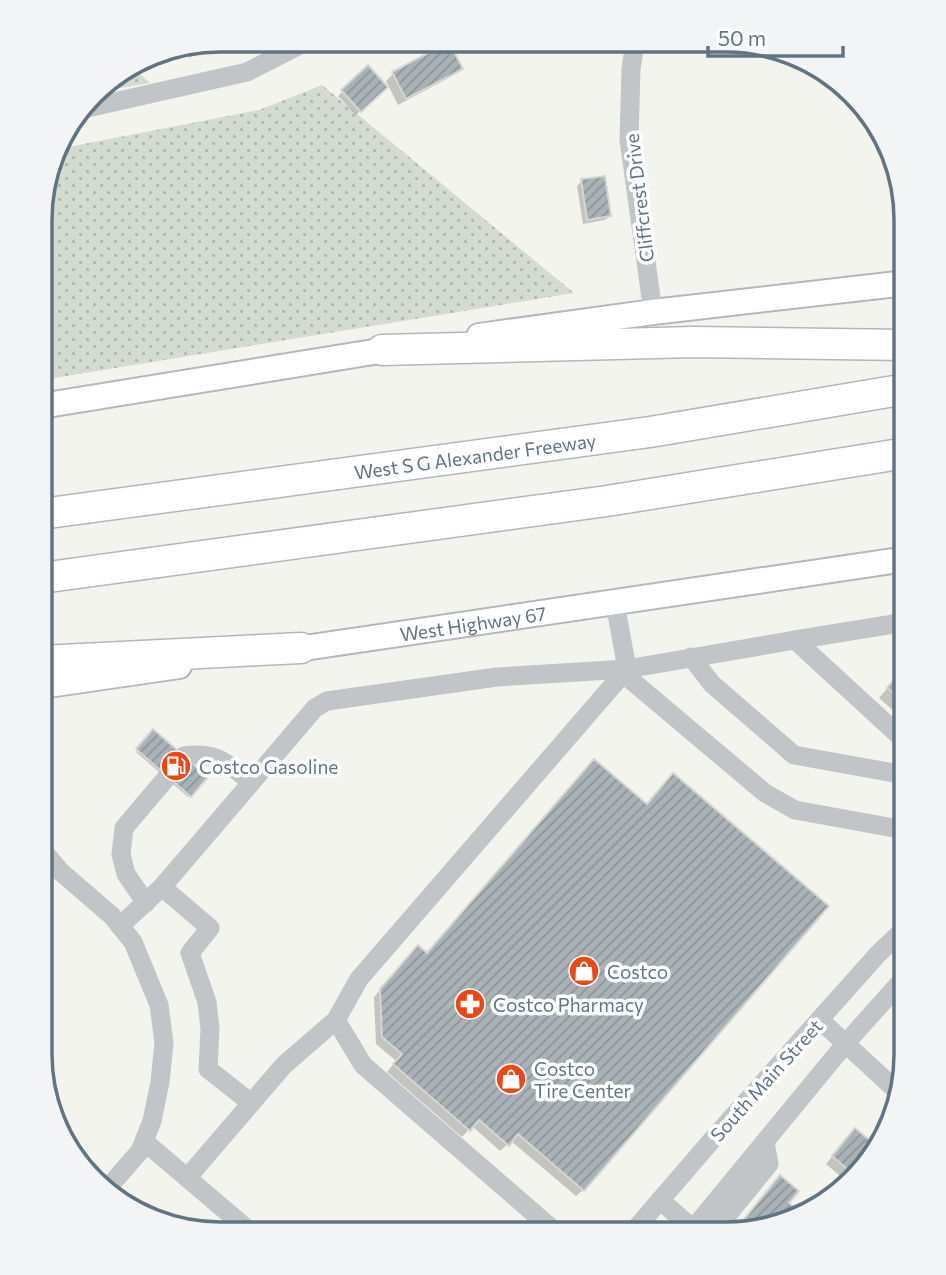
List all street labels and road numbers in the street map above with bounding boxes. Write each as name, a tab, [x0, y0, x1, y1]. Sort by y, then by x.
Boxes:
street label: Cliffcrest Drive	[620, 132, 658, 264]
street label: West S G Alexander Freeway	[353, 428, 598, 483]
street label: West Highway 67	[398, 601, 548, 645]
street label: South Main Street	[705, 1014, 827, 1146]

